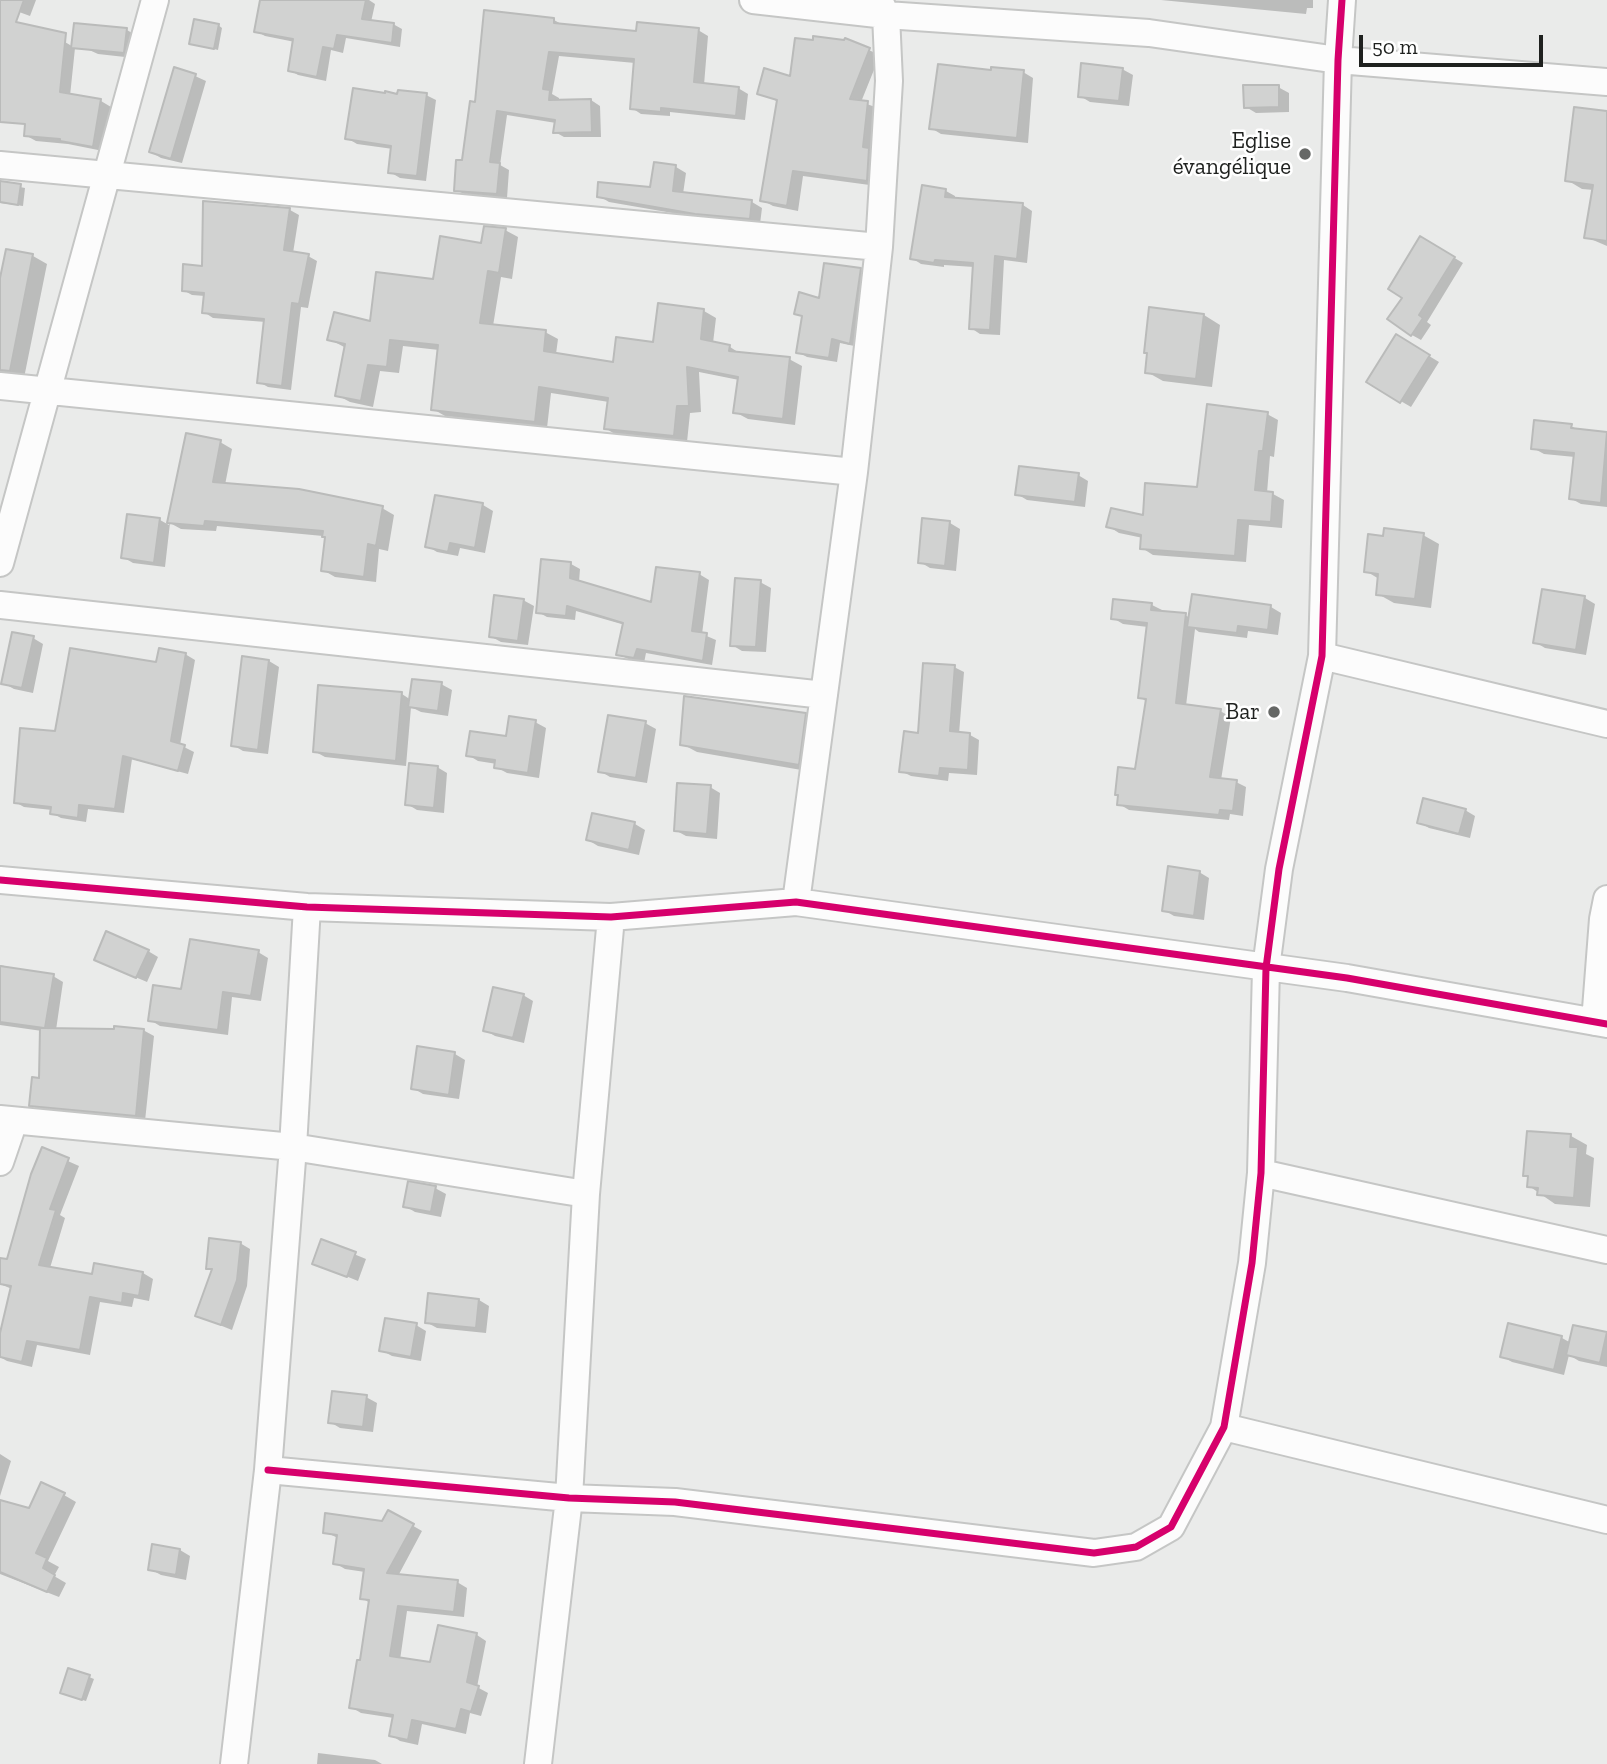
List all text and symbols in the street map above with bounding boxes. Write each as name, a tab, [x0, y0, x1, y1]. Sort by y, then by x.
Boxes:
scale bar	[1362, 21, 1546, 65]
text: 50 m	[1372, 34, 1418, 59]
place label: Eglise évangélique	[1173, 127, 1291, 181]
marker: Eglise évangélique	[1297, 146, 1313, 162]
place label: Bar	[1225, 698, 1260, 726]
marker: Bar	[1266, 704, 1282, 720]

